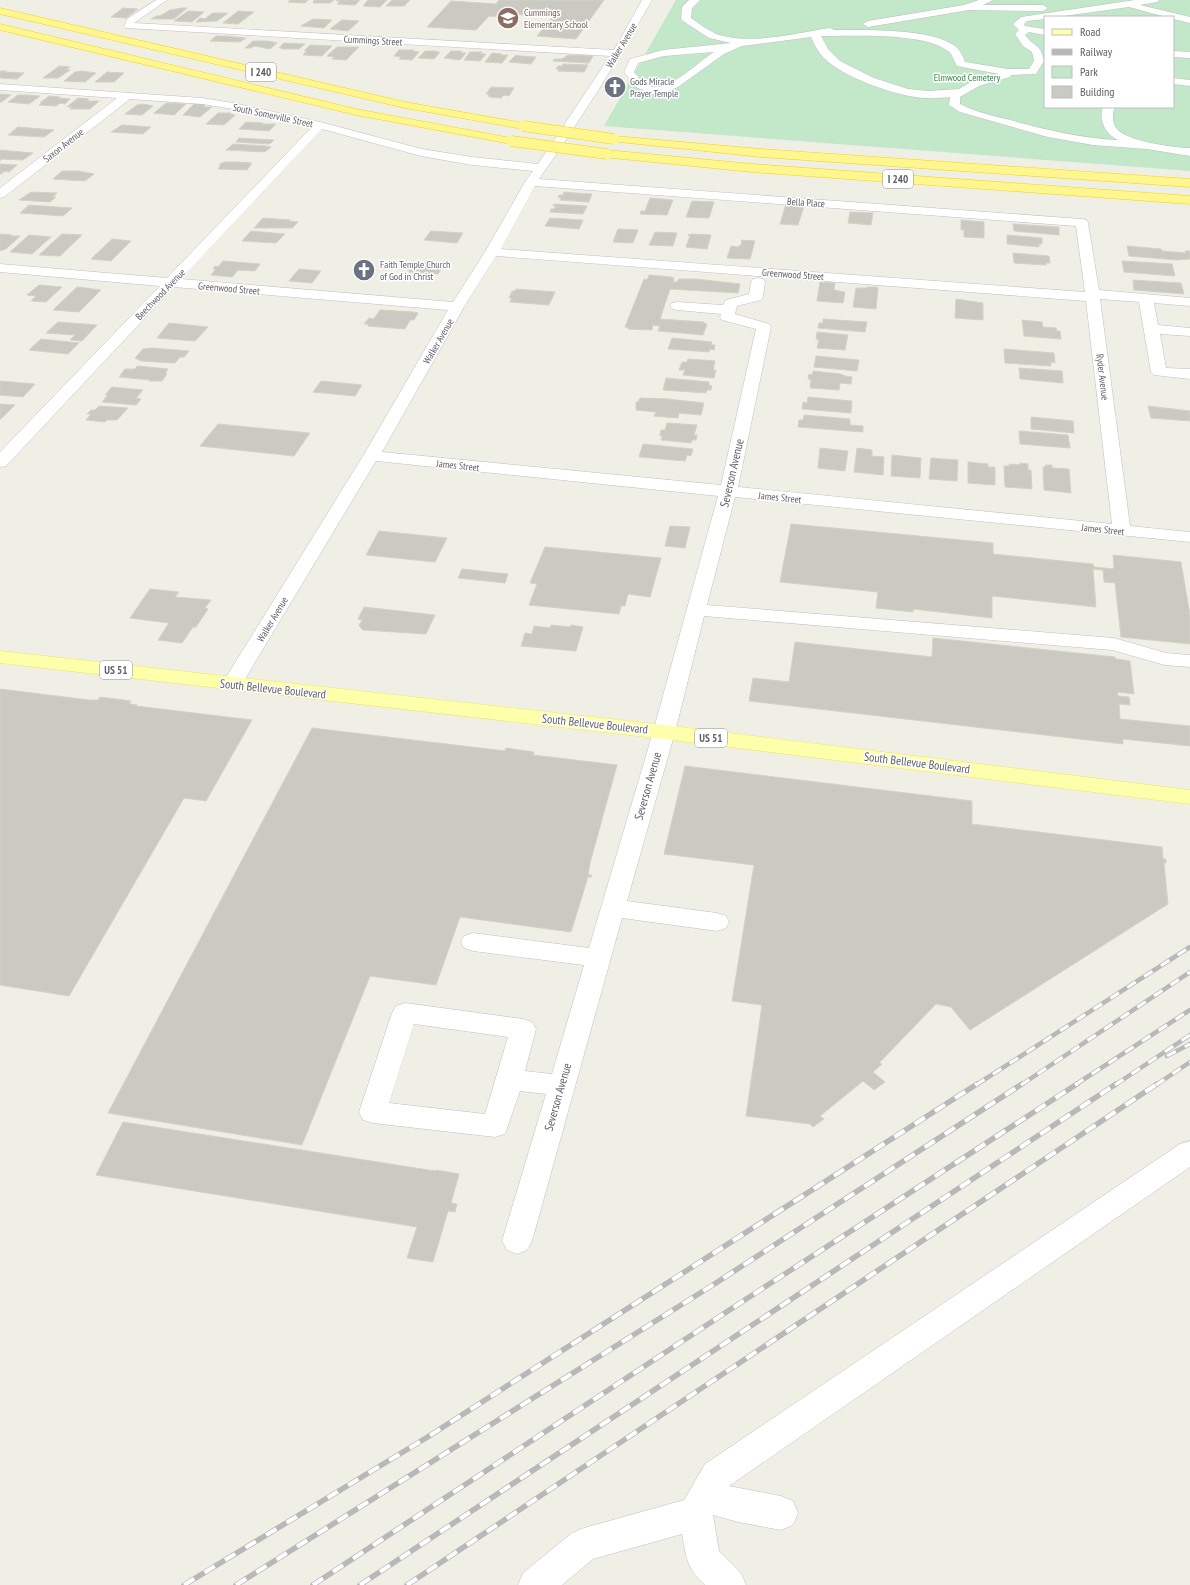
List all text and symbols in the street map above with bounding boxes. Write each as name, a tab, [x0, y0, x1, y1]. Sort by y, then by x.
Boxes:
school or university icon: Cummings Elementary School	[495, 5, 521, 31]
place label: Cummings Elementary School	[524, 6, 589, 31]
legend	[1044, 16, 1174, 108]
street label: Walker Avenue	[603, 20, 640, 70]
text: Road	[1080, 24, 1100, 39]
street label: Cummings Street	[343, 32, 403, 49]
text: Railway	[1080, 44, 1113, 59]
road number: I 240	[246, 63, 276, 81]
text: Park	[1080, 64, 1098, 79]
park label: Elmwood Cemetery	[934, 71, 1000, 84]
church icon: Gods Miracle Prayer Temple	[602, 74, 628, 100]
place label: Gods Miracle Prayer Temple	[630, 75, 678, 100]
text: Building	[1080, 84, 1115, 99]
street label: South Somerville Street	[232, 101, 315, 130]
street label: Saxon Avenue	[40, 125, 86, 165]
road number: I 240	[883, 170, 913, 188]
street label: Bella Place	[787, 195, 825, 210]
church icon: Faith Temple Church of God in Christ	[351, 257, 377, 283]
place label: Faith Temple Church of God in Christ	[380, 258, 450, 283]
street label: Beechwood Avenue	[133, 266, 188, 323]
street label: Greenwood Street	[762, 266, 825, 283]
street label: Greenwood Street	[198, 279, 261, 298]
street label: Walker Avenue	[420, 316, 457, 366]
street label: Ryder Avenue	[1093, 353, 1112, 401]
street label: Severson Avenue	[716, 437, 747, 509]
street label: James Street	[435, 457, 480, 474]
street label: James Street	[757, 489, 802, 506]
street label: James Street	[1080, 521, 1125, 538]
street label: Walker Avenue	[254, 594, 291, 644]
road number: US 51	[100, 661, 132, 679]
street label: South Bellevue Boulevard	[219, 675, 327, 702]
street label: South Bellevue Boulevard	[541, 710, 649, 737]
road number: US 51	[695, 729, 727, 747]
street label: South Bellevue Boulevard	[863, 749, 971, 776]
street label: Severson Avenue	[631, 750, 664, 822]
street label: Severson Avenue	[541, 1061, 574, 1133]

